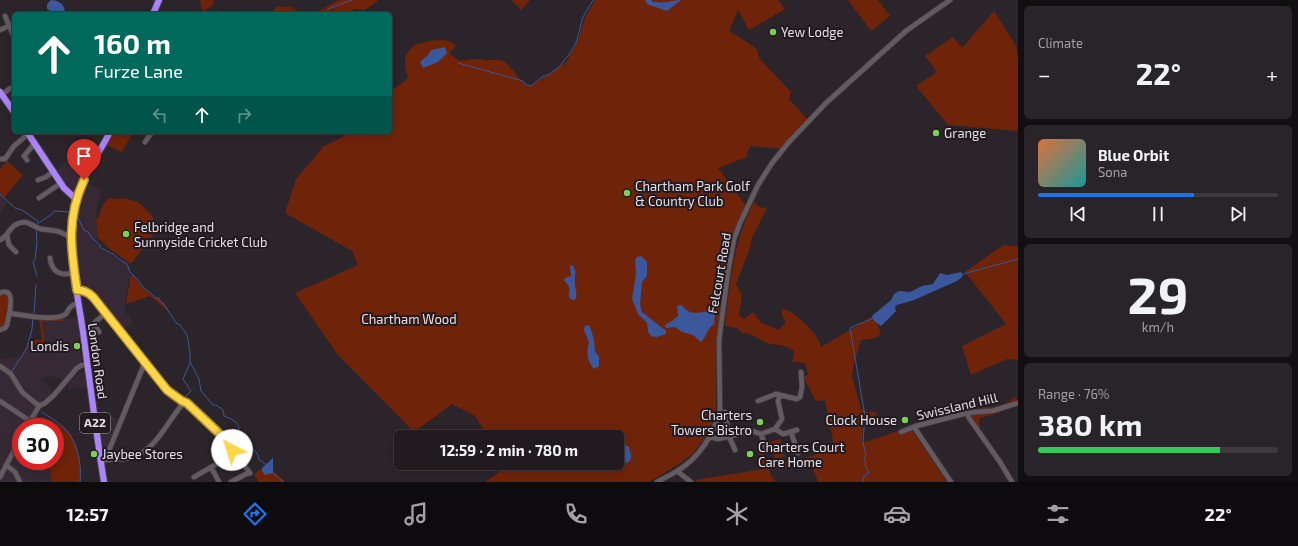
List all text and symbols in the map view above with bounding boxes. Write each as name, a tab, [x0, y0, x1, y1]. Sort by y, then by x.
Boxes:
place label: Yew Lodge	[781, 24, 844, 40]
text: 160 m	[94, 26, 171, 60]
marker: Yew Lodge	[768, 27, 778, 37]
icon: ahead	[28, 28, 80, 80]
text: Climate	[1038, 35, 1083, 51]
text: 22°	[1136, 55, 1181, 91]
text: Furze Lane	[94, 60, 183, 82]
text: −	[1038, 61, 1051, 87]
text: +	[1266, 61, 1278, 87]
icon: left	[149, 104, 171, 126]
icon: ahead	[191, 104, 213, 126]
icon: right	[233, 104, 255, 126]
place label: Grange	[944, 125, 986, 141]
marker: Grange	[931, 128, 941, 138]
pin	[67, 139, 101, 180]
icon: arrive	[73, 145, 95, 167]
text: Blue Orbit	[1098, 146, 1169, 164]
text: Sona	[1098, 164, 1127, 180]
place label: Chartham Park Golf & Country Club	[635, 178, 751, 209]
marker: Chartham Park Golf & Country Club	[622, 188, 632, 198]
icon: previous	[1067, 203, 1089, 225]
icon: pause	[1147, 203, 1169, 225]
icon: next	[1227, 203, 1249, 225]
place label: Felbridge and Sunnyside Cricket Club	[134, 219, 267, 250]
marker: Felbridge and Sunnyside Cricket Club	[121, 229, 131, 239]
street label: Felcourt Road	[704, 231, 734, 315]
text: 29	[1128, 262, 1188, 324]
park label: Chartham Wood	[361, 311, 457, 327]
text: km/h	[1142, 319, 1174, 335]
street label: London Road	[85, 322, 111, 400]
place label: Londis	[30, 338, 69, 354]
marker: Londis	[72, 341, 82, 351]
text: Range · 76%	[1038, 386, 1110, 402]
street label: Swissland Hill	[915, 389, 999, 423]
text: 380 km	[1038, 406, 1142, 442]
place label: Charters Towers Bistro	[671, 407, 752, 438]
place label: Clock House	[826, 412, 897, 428]
road number: A22	[80, 413, 110, 433]
marker: Clock House	[900, 415, 910, 425]
marker: Charters Towers Bistro	[755, 417, 765, 427]
speed limit sign: 30	[12, 418, 64, 470]
position arrow	[211, 429, 253, 471]
place label: Charters Court Care Home	[758, 439, 844, 470]
text: 12:59 · 2 min · 780 m	[440, 441, 578, 459]
place label: Jaybee Stores	[102, 446, 183, 462]
marker: Jaybee Stores	[89, 449, 99, 459]
marker: Charters Court Care Home	[745, 449, 755, 459]
icon: directions	[241, 500, 269, 528]
icon: music	[402, 500, 430, 528]
icon: phone	[562, 500, 590, 528]
icon: climate	[723, 500, 751, 528]
icon: car	[883, 500, 911, 528]
icon: filters	[1044, 500, 1072, 528]
text: 12:57	[66, 503, 109, 525]
text: 22°	[1205, 503, 1232, 525]

